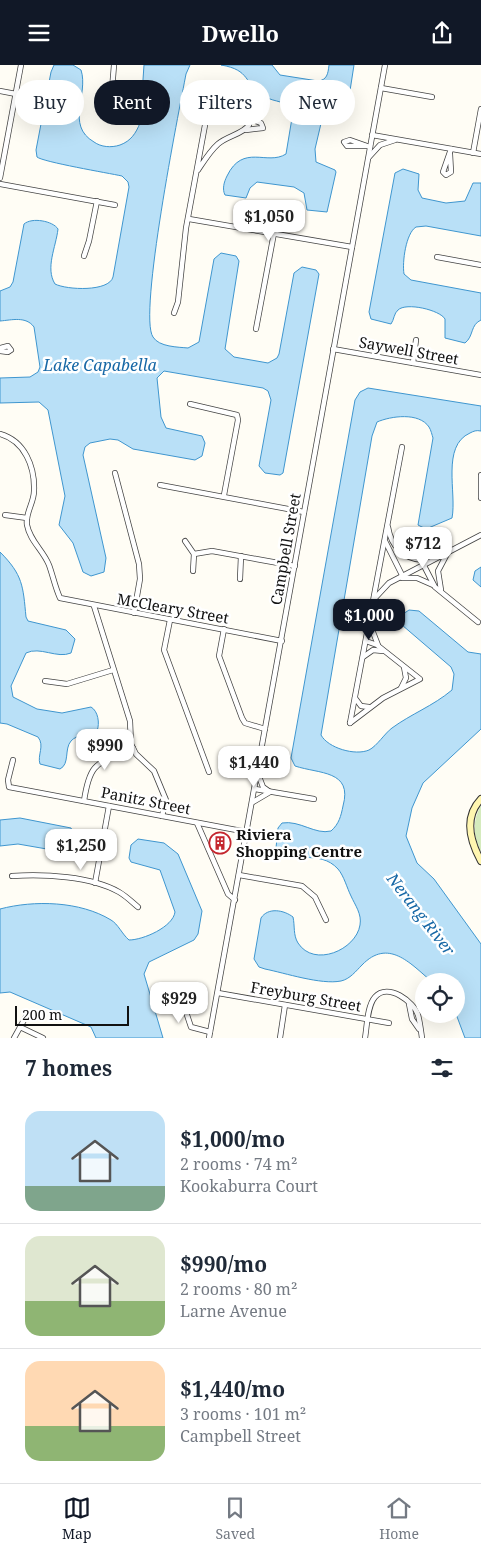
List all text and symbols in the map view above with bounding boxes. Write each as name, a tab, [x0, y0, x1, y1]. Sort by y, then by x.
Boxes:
text: Dwello	[202, 18, 279, 48]
icon: menu	[25, 19, 53, 47]
icon: share	[428, 19, 456, 47]
chip: Buy	[15, 80, 84, 125]
chip: Rent	[94, 80, 170, 125]
chip: Filters	[180, 80, 270, 125]
chip: New	[280, 80, 355, 125]
pin: $1,050	[228, 199, 310, 242]
text: $1,050	[244, 205, 294, 227]
street label: Saywell Street	[358, 331, 460, 369]
water label: Lake Capabella	[42, 354, 158, 376]
street label: Campbell Street	[265, 491, 305, 607]
pin: $712	[393, 527, 453, 569]
text: $712	[405, 532, 441, 554]
street label: McCleary Street	[116, 588, 230, 628]
pin: $1,000	[328, 599, 410, 641]
text: $1,000	[344, 604, 394, 626]
pin: $990	[75, 729, 135, 771]
text: $990	[87, 734, 123, 756]
pin: $1,440	[213, 745, 295, 788]
text: $1,440	[229, 751, 279, 773]
street label: Panitz Street	[100, 782, 192, 818]
place label: Riviera Shopping Centre	[236, 824, 362, 861]
pin: $1,250	[40, 829, 122, 871]
building icon: Riviera Shopping Centre	[208, 831, 232, 855]
text: $1,250	[56, 834, 106, 856]
water label: Nerang River	[381, 868, 460, 960]
map controls	[415, 973, 465, 1023]
button: locate	[415, 973, 465, 1023]
street label: Freyburg Street	[249, 976, 363, 1016]
pin: $929	[149, 981, 209, 1024]
text: $929	[161, 987, 197, 1009]
scale bar	[15, 1003, 129, 1026]
text: 200 m	[22, 1005, 62, 1024]
text: 7 homes	[25, 1054, 112, 1082]
icon: filters	[428, 1054, 456, 1082]
text: $1,000/mo	[180, 1125, 285, 1153]
icon: home	[65, 1131, 125, 1191]
text: 2 rooms · 74 m²	[180, 1153, 297, 1175]
text: Kookaburra Court	[180, 1175, 318, 1197]
text: $990/mo	[180, 1250, 267, 1278]
icon: home	[65, 1256, 125, 1316]
text: 2 rooms · 80 m²	[180, 1278, 297, 1300]
text: Larne Avenue	[180, 1300, 287, 1322]
text: $1,440/mo	[180, 1375, 285, 1403]
icon: home	[65, 1381, 125, 1441]
text: 3 rooms · 101 m²	[180, 1403, 306, 1425]
text: Campbell Street	[180, 1425, 301, 1447]
tab: Map	[62, 1494, 92, 1543]
tab: Saved	[216, 1494, 255, 1543]
tab: Home	[379, 1494, 419, 1543]

